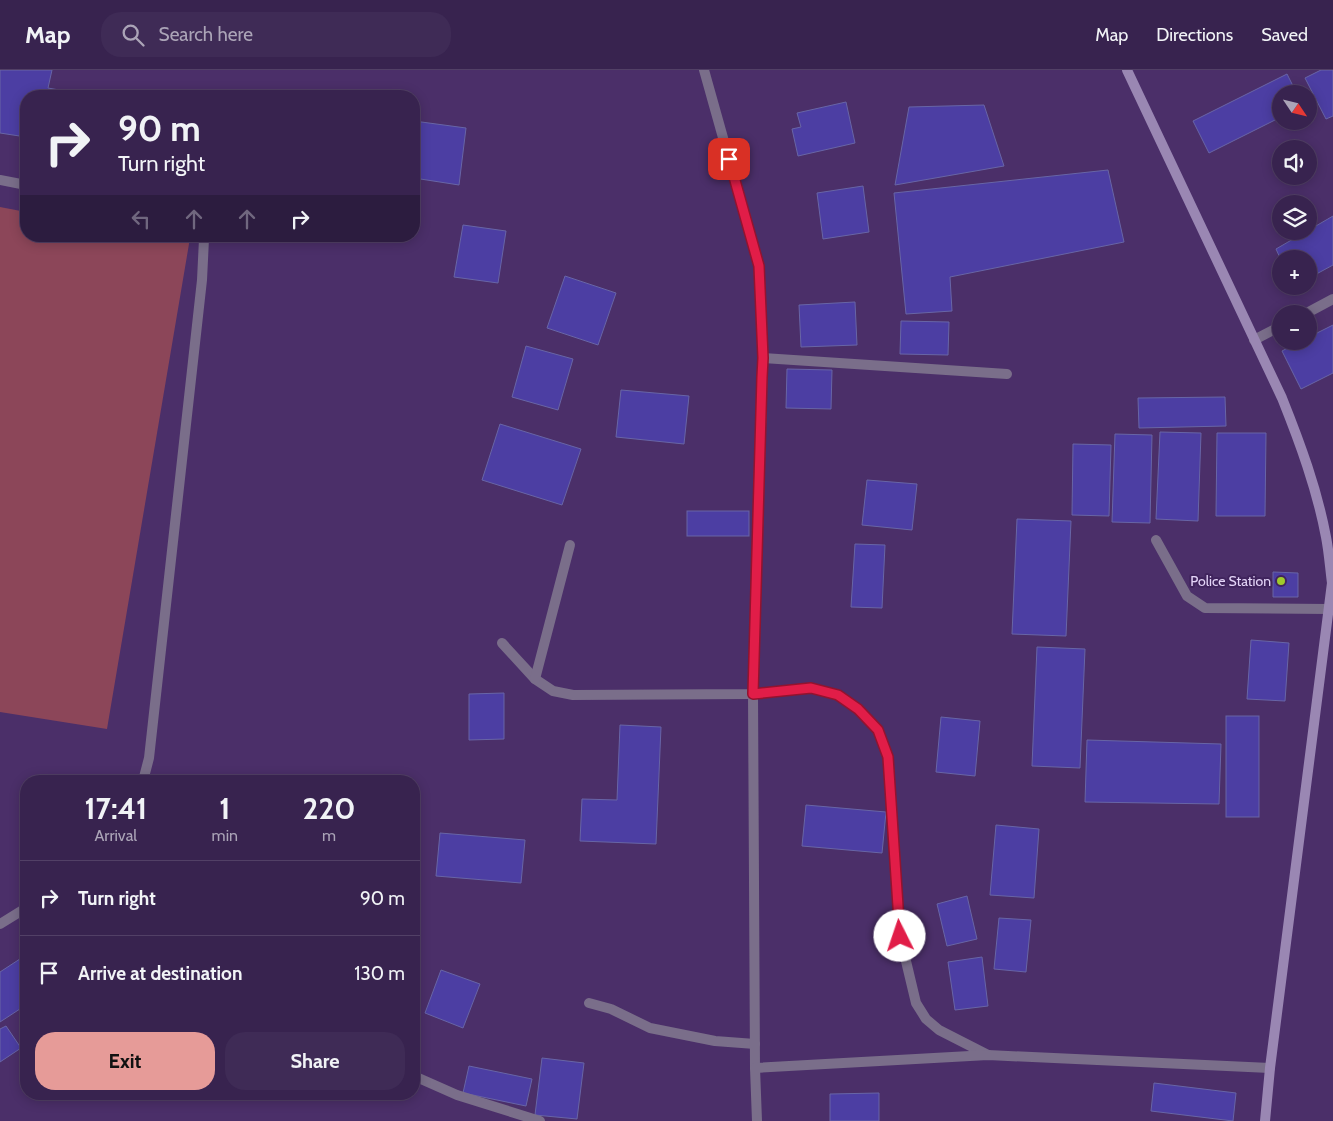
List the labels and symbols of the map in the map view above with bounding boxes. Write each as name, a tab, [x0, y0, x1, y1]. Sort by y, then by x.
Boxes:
north arrow	[1272, 85, 1318, 130]
pin	[708, 138, 750, 180]
place label: Police Station	[1190, 572, 1271, 590]
marker: Police Station	[1275, 575, 1287, 587]
position arrow	[873, 909, 925, 961]

